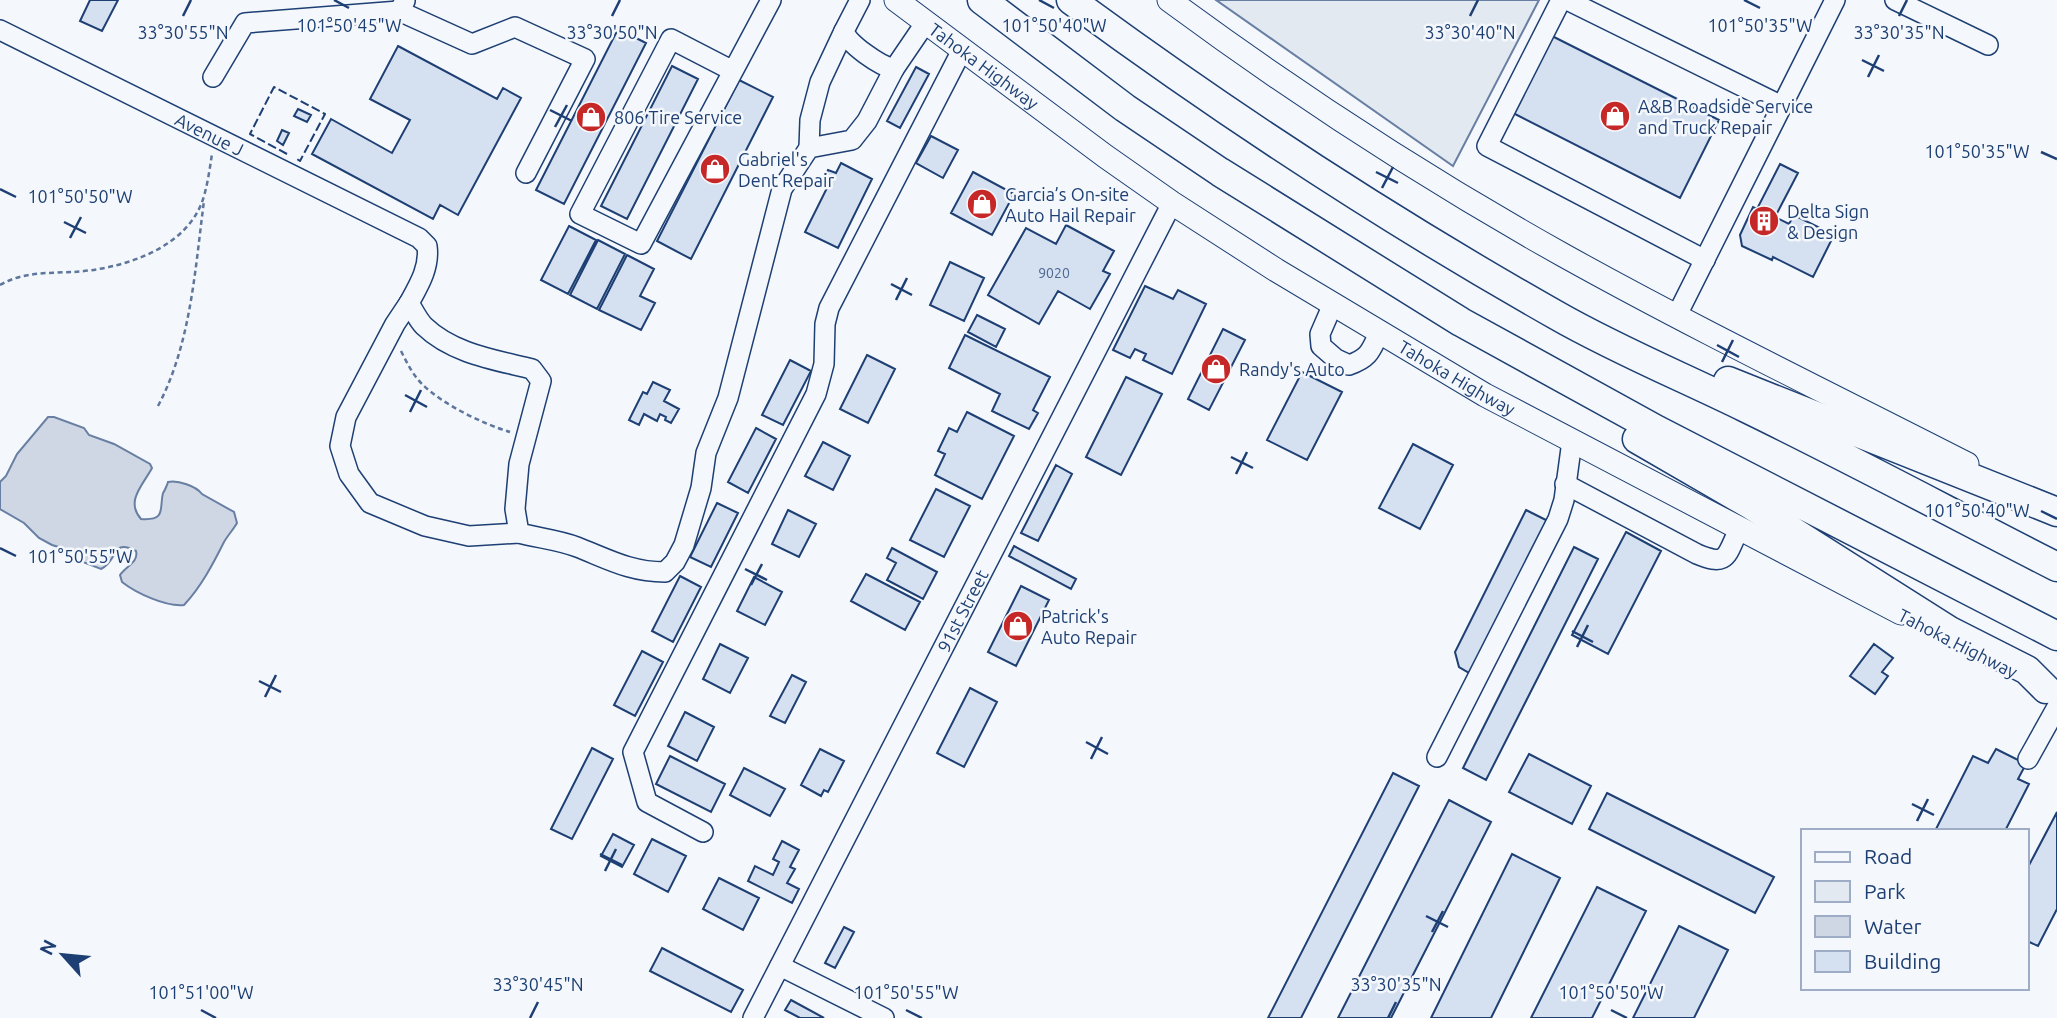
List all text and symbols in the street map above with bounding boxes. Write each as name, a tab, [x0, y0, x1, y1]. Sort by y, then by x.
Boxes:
text: 101°50'45"W	[296, 15, 402, 35]
text: 101°50'40"W	[1001, 15, 1107, 35]
text: 101°50'35"W	[1707, 15, 1813, 35]
street label: Tahoka Highway	[926, 19, 1043, 113]
text: 33°30'55"N	[137, 22, 229, 42]
text: 33°30'50"N	[566, 22, 658, 42]
text: 33°30'40"N	[1424, 22, 1516, 42]
text: 33°30'35"N	[1853, 22, 1945, 42]
place label: A&B Roadside Service and Truck Repair	[1638, 96, 1813, 137]
shop icon: A&B Roadside Service and Truck Repair	[1598, 99, 1632, 133]
shop icon: 806 Tire Service	[574, 100, 608, 134]
place label: 806 Tire Service	[614, 107, 742, 127]
street label: Avenue J	[172, 109, 247, 159]
text: 101°50'35"W	[1924, 141, 2030, 161]
place label: Gabriel's Dent Repair	[738, 149, 834, 190]
shop icon: Gabriel's Dent Repair	[698, 152, 732, 186]
place label: Garcia’s On-site Auto Hail Repair	[1005, 184, 1136, 225]
text: 101°50'50"W	[27, 186, 133, 206]
shop icon: Garcia’s On-site Auto Hail Repair	[965, 187, 999, 221]
place label: Delta Sign & Design	[1787, 201, 1869, 242]
building icon: Delta Sign & Design	[1747, 204, 1781, 238]
house number: 9020	[1038, 265, 1070, 281]
street label: Tahoka Highway	[1395, 336, 1519, 419]
shop icon: Randy's Auto	[1199, 352, 1233, 386]
place label: Randy's Auto	[1239, 359, 1345, 379]
text: 101°50'40"W	[1924, 500, 2030, 520]
text: 101°50'55"W	[27, 546, 133, 566]
street label: 91st Street	[933, 566, 992, 655]
street label: Tahoka Highway	[1895, 604, 2021, 682]
place label: Patrick's Auto Repair	[1041, 606, 1137, 647]
shop icon: Patrick's Auto Repair	[1001, 609, 1035, 643]
legend	[1801, 829, 2029, 990]
text: Road	[1864, 844, 1912, 868]
text: Park	[1864, 879, 1906, 903]
text: Water	[1864, 914, 1922, 938]
north arrow	[28, 920, 98, 990]
text: N	[35, 936, 61, 959]
text: Building	[1864, 949, 1941, 973]
text: 33°30'45"N	[492, 974, 584, 994]
text: 33°30'35"N	[1350, 974, 1442, 994]
text: 101°51'00"W	[148, 982, 254, 1002]
text: 101°50'55"W	[853, 982, 959, 1002]
text: 101°50'50"W	[1558, 982, 1664, 1002]

